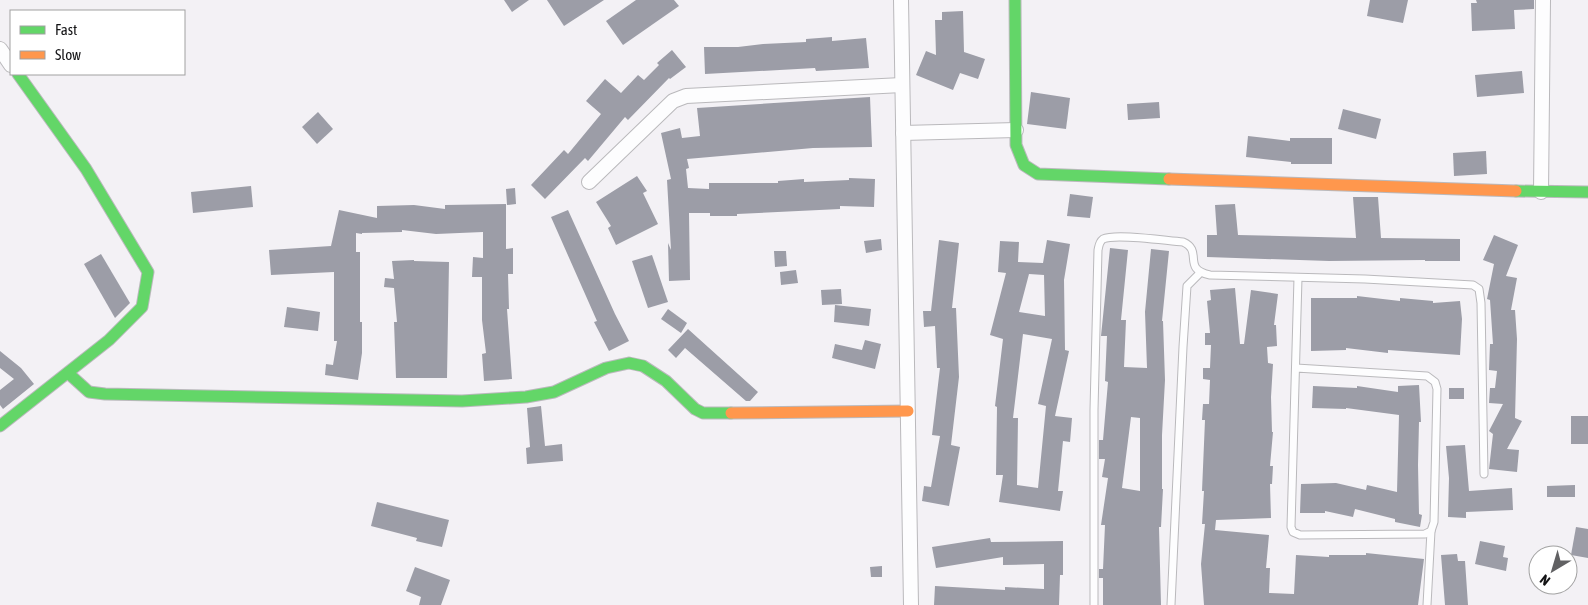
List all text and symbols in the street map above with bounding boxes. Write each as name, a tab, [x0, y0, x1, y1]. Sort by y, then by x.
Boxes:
legend	[10, 10, 185, 75]
text: Fast	[55, 21, 77, 38]
text: Slow	[55, 46, 81, 63]
north arrow	[1528, 545, 1578, 595]
text: N	[1537, 571, 1553, 589]

